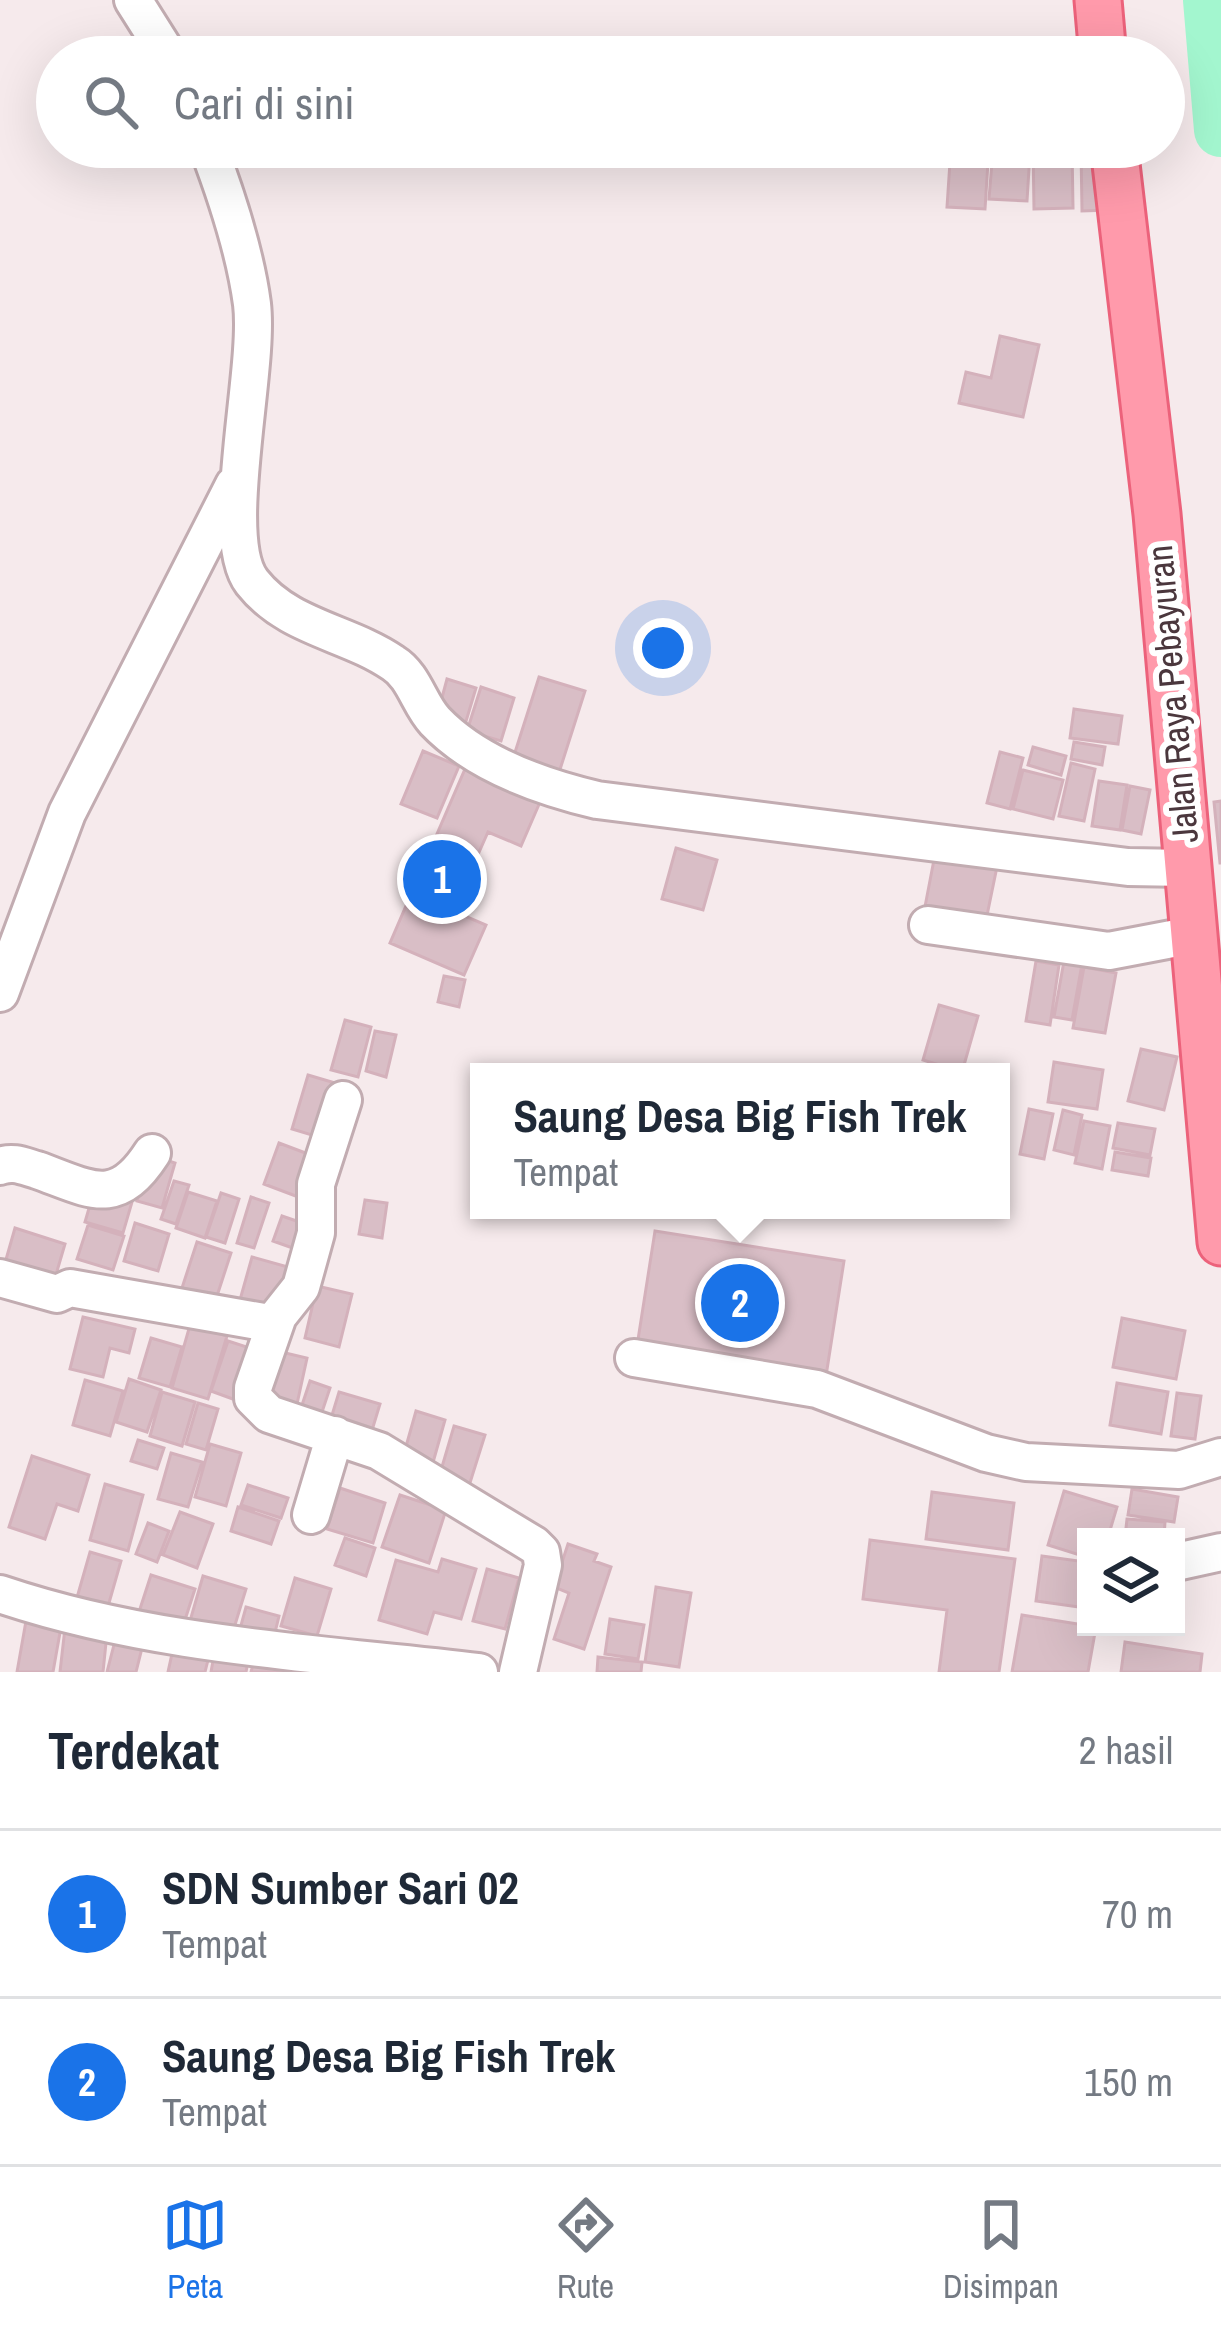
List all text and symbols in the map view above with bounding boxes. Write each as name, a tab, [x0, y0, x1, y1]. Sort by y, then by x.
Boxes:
search box	[36, 36, 1185, 168]
icon: search	[78, 69, 144, 135]
text: Cari di sini	[174, 72, 355, 133]
street label: Jalan Raya Pebayuran	[1135, 543, 1209, 845]
your location	[633, 618, 693, 678]
pin: 1	[403, 834, 481, 924]
popup	[470, 1063, 1010, 1219]
text: Saung Desa Big Fish Trek	[513, 1085, 967, 1146]
text: Tempat	[513, 1146, 618, 1198]
pin: 2	[701, 1258, 779, 1348]
map controls	[1077, 1528, 1185, 1636]
button: layers	[1077, 1528, 1185, 1636]
text: Terdekat	[48, 1716, 219, 1785]
text: 2 hasil	[1079, 1724, 1173, 1776]
text: SDN Sumber Sari 02	[162, 1857, 519, 1918]
text: 1	[78, 1888, 96, 1940]
text: 70 m	[1102, 1888, 1173, 1940]
text: Tempat	[162, 1918, 267, 1970]
text: Saung Desa Big Fish Trek	[162, 2025, 615, 2086]
text: 2	[78, 2056, 96, 2108]
text: 150 m	[1084, 2056, 1173, 2108]
text: Tempat	[162, 2086, 267, 2138]
tab: Peta	[162, 2192, 228, 2308]
tab: Rute	[553, 2192, 619, 2308]
tab: Disimpan	[943, 2192, 1059, 2308]

